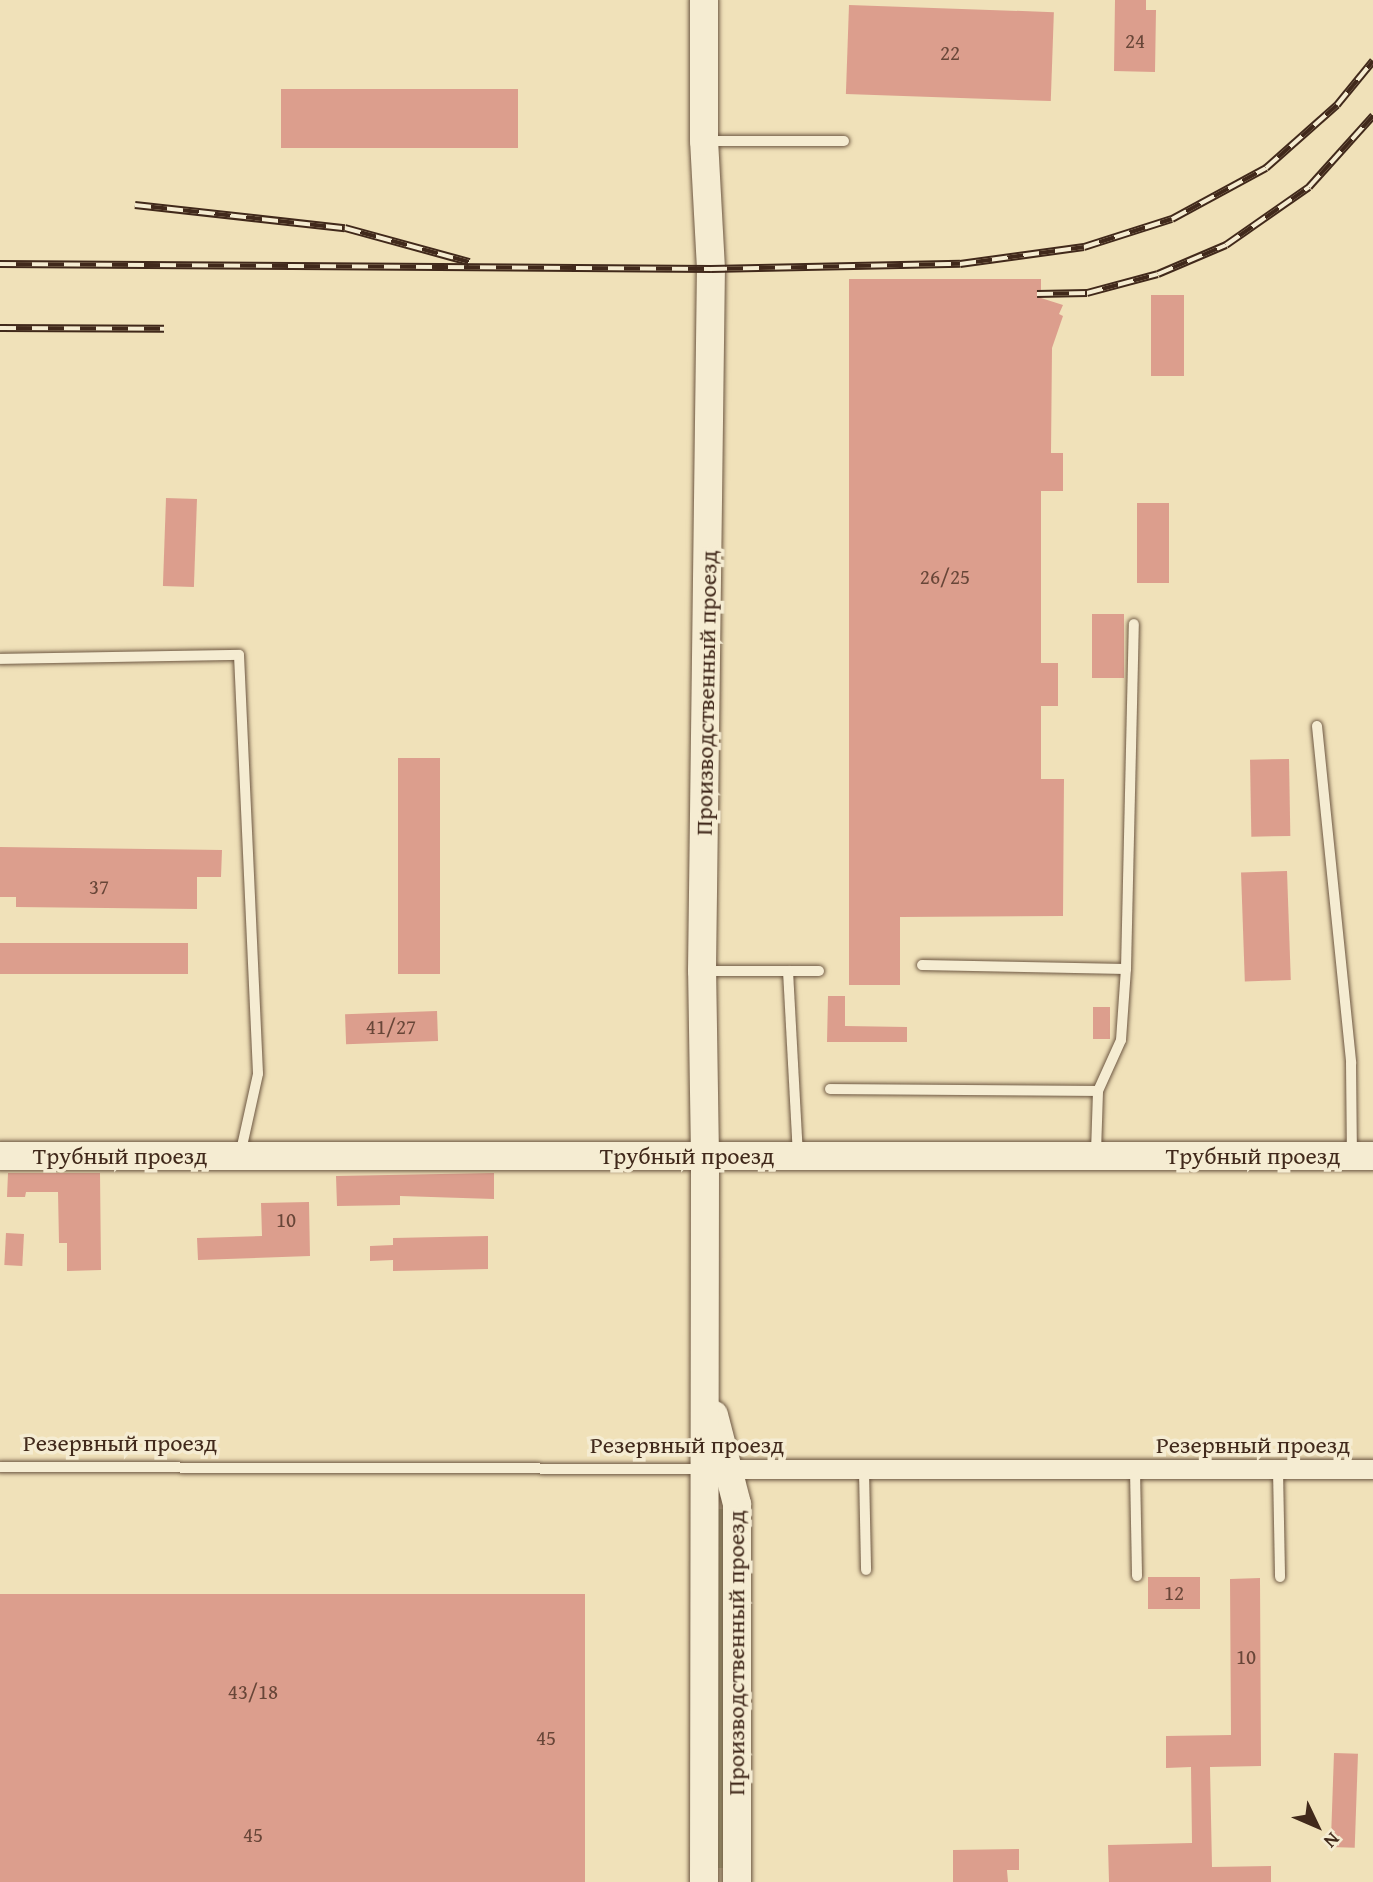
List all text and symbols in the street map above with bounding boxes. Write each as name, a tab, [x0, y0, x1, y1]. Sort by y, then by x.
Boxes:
house number: 24	[1125, 28, 1145, 54]
house number: 22	[940, 40, 960, 66]
street label: Производственный проезд	[689, 550, 723, 836]
house number: 26/25	[920, 564, 970, 590]
house number: 37	[89, 874, 109, 900]
house number: 41/27	[366, 1014, 416, 1040]
street label: Трубный проезд	[33, 1142, 207, 1170]
street label: Трубный проезд	[600, 1142, 774, 1170]
street label: Трубный проезд	[1166, 1142, 1340, 1170]
house number: 10	[276, 1207, 296, 1233]
street label: Резервный проезд	[23, 1429, 217, 1457]
street label: Резервный проезд	[590, 1431, 784, 1459]
street label: Резервный проезд	[1156, 1431, 1350, 1459]
street label: Производственный проезд	[722, 1510, 750, 1796]
house number: 12	[1164, 1580, 1184, 1606]
house number: 10	[1236, 1644, 1256, 1670]
house number: 43/18	[228, 1679, 278, 1705]
house number: 45	[536, 1725, 556, 1751]
north arrow	[1282, 1791, 1352, 1861]
house number: 45	[243, 1822, 263, 1848]
text: N	[1318, 1826, 1347, 1855]

